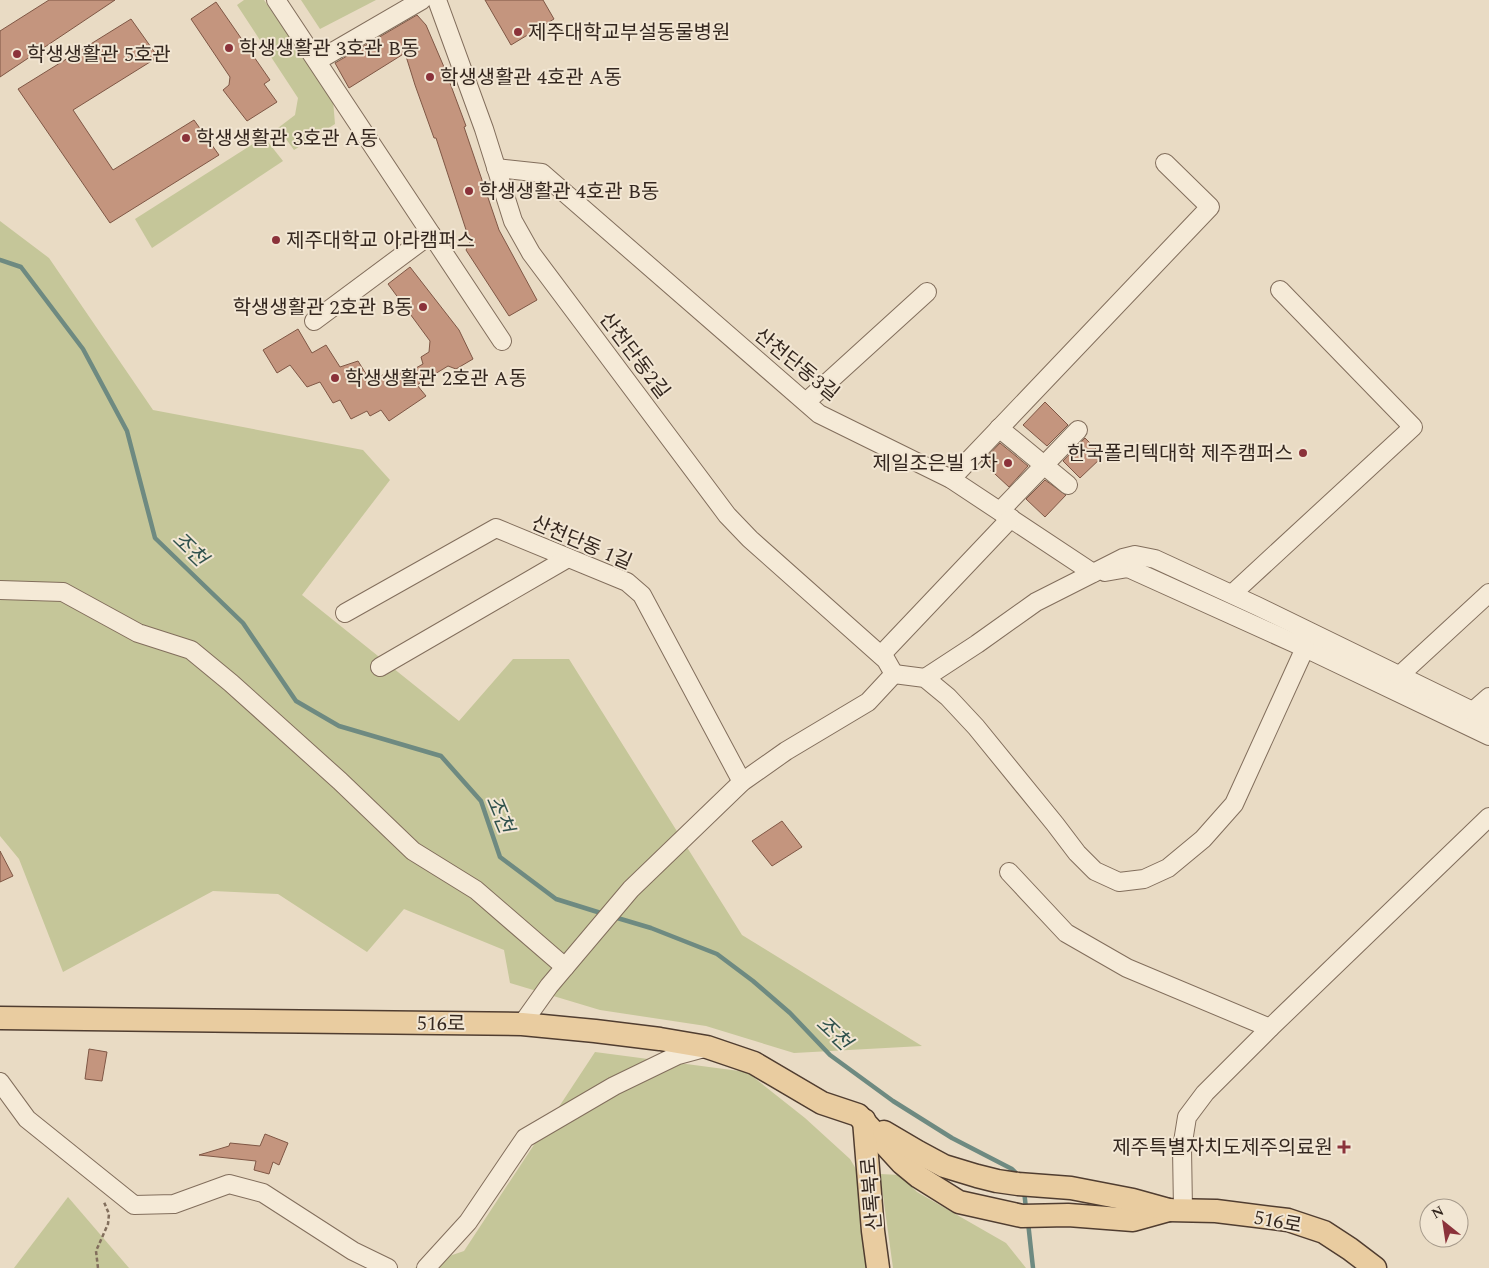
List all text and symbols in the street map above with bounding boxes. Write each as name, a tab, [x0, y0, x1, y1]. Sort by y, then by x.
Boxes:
place label: 제주대학교부설동물병원	[528, 18, 730, 48]
marker: 제주대학교부설동물병원	[512, 26, 524, 38]
place label: 학생생활관 3호관 B동	[239, 34, 419, 64]
place label: 학생생활관 5호관	[27, 40, 171, 70]
marker: 학생생활관 3호관 B동	[223, 42, 235, 54]
marker: 학생생활관 5호관	[11, 48, 23, 60]
place label: 학생생활관 4호관 A동	[440, 63, 622, 93]
marker: 학생생활관 4호관 A동	[424, 71, 436, 83]
place label: 학생생활관 3호관 A동	[196, 124, 378, 154]
marker: 학생생활관 3호관 A동	[180, 132, 192, 144]
place label: 학생생활관 4호관 B동	[479, 177, 659, 207]
marker: 학생생활관 4호관 B동	[463, 185, 475, 197]
place label: 제주대학교 아라캠퍼스	[286, 226, 475, 256]
marker: 제주대학교 아라캠퍼스	[270, 234, 282, 246]
place label: 학생생활관 2호관 B동	[233, 293, 413, 323]
marker: 학생생활관 2호관 B동	[417, 301, 429, 313]
street label: 산천단동2길	[592, 306, 677, 405]
street label: 산천단동3길	[747, 321, 845, 409]
place label: 학생생활관 2호관 A동	[345, 364, 527, 394]
marker: 학생생활관 2호관 A동	[329, 372, 341, 384]
place label: 한국폴리텍대학 제주캠퍼스	[1067, 439, 1293, 469]
marker: 한국폴리텍대학 제주캠퍼스	[1297, 447, 1309, 459]
place label: 제일조은빌 1차	[873, 449, 998, 479]
marker: 제일조은빌 1차	[1002, 457, 1014, 469]
street label: 산천단동 1길	[527, 508, 637, 578]
water label: 조천	[164, 525, 216, 577]
water label: 조천	[477, 790, 522, 841]
street label: 516로	[417, 1009, 465, 1039]
water label: 조천	[808, 1009, 860, 1060]
place label: 제주특별자치도제주의료원	[1112, 1133, 1333, 1163]
marker: 제주특별자치도제주의료원	[1337, 1140, 1351, 1154]
street label: 산록북로	[854, 1156, 890, 1232]
north arrow	[1419, 1198, 1469, 1248]
text: N	[1428, 1200, 1448, 1224]
street label: 516로	[1251, 1203, 1304, 1241]

